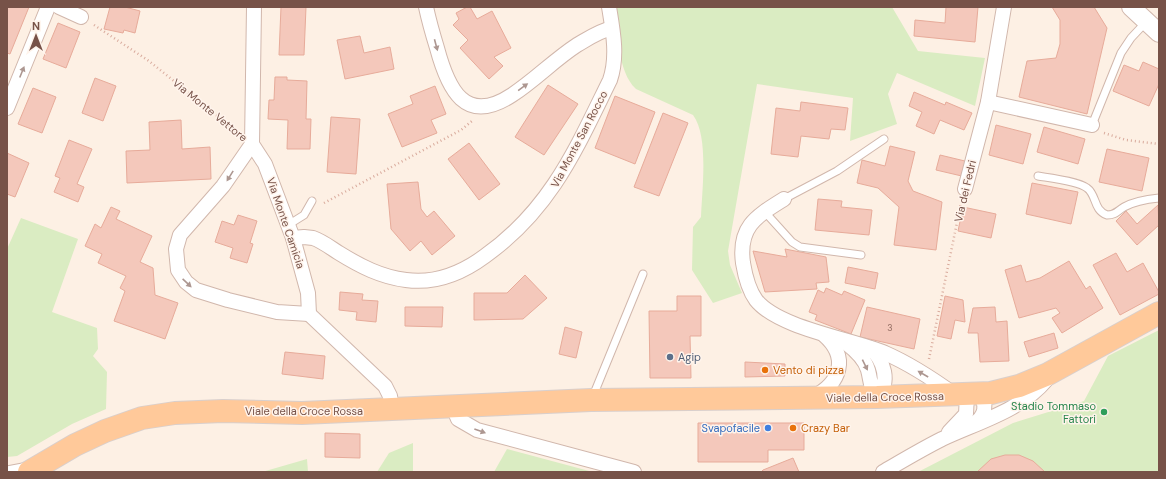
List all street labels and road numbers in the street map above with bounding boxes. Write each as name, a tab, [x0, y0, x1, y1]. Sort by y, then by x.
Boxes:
street label: Via Monte Vettore	[170, 76, 250, 144]
street label: Via Monte San Rocco	[548, 88, 610, 190]
street label: Via dei Fedri	[951, 159, 979, 223]
street label: Via Monte Camicia	[264, 176, 308, 270]
street label: Viale della Croce Rossa	[826, 389, 944, 405]
street label: Viale della Croce Rossa	[245, 404, 363, 418]

